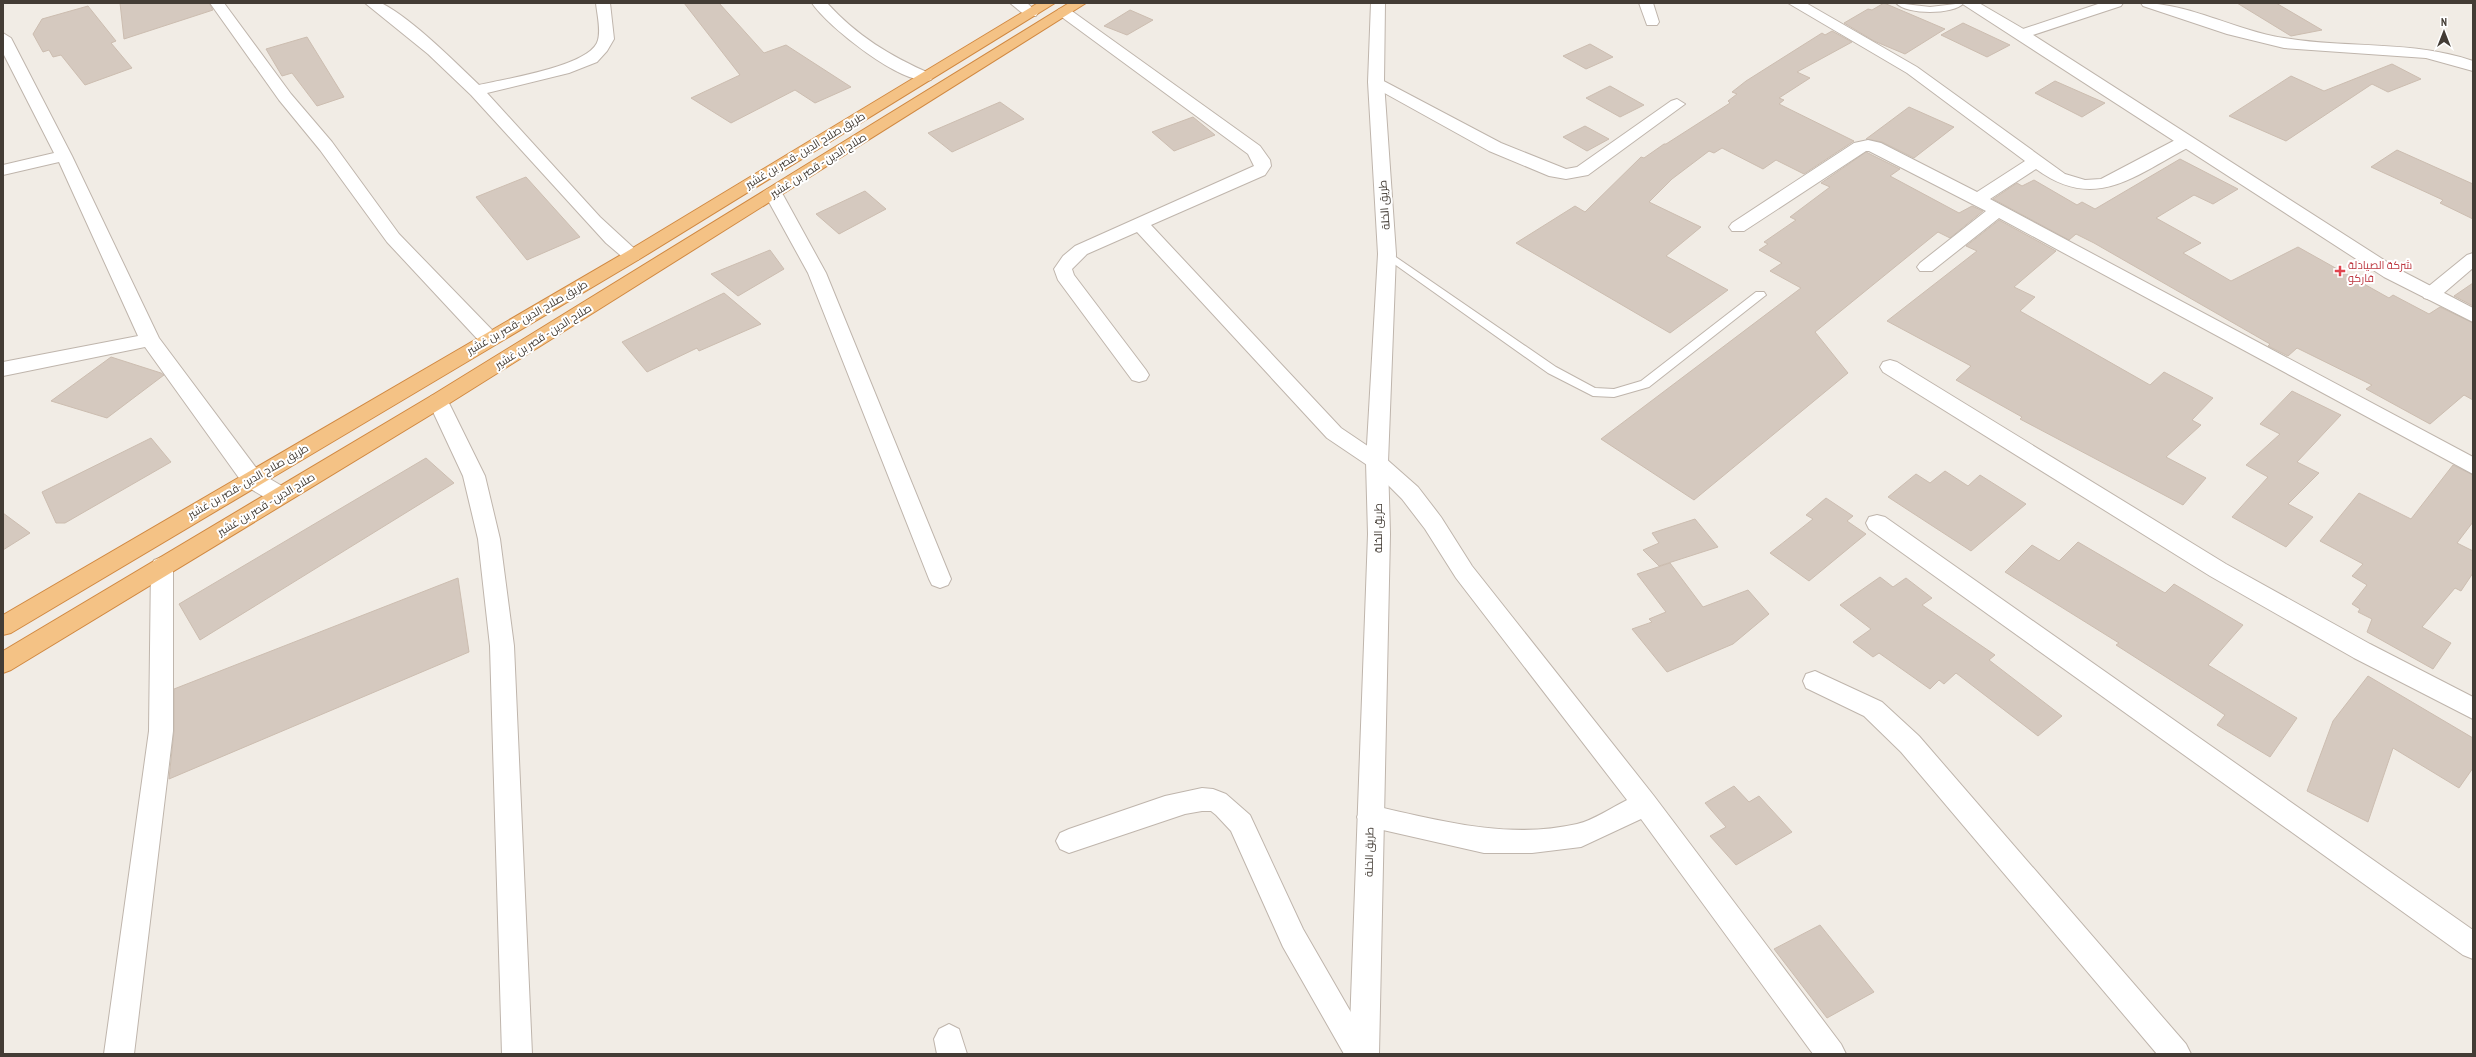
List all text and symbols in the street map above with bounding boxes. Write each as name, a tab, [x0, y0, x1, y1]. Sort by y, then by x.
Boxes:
north arrow	[2424, 12, 2464, 52]
text: N	[2441, 15, 2447, 29]
street label: طريق صلاح الدين -قصر بن غشير	[742, 109, 868, 193]
street label: صلاح الدين - قصر بن غشير	[766, 130, 869, 202]
street label: طريق الخلة	[1375, 180, 1393, 230]
place label: شركة الصيادلة فاركو	[2348, 258, 2412, 285]
marker: شركة الصيادلة فاركو	[2335, 266, 2345, 276]
street label: طريق صلاح الدين -قصر بن غشير	[463, 277, 590, 359]
street label: صلاح الدين - قصر بن غشير	[491, 301, 594, 373]
street label: طريق صلاح الدين -قصر بن غشير	[184, 441, 311, 523]
street label: صلاح الدين - قصر بن غشير	[214, 469, 318, 540]
street label: طريق الخلة	[1371, 503, 1385, 553]
street label: طريق الخلة	[1362, 827, 1376, 877]

